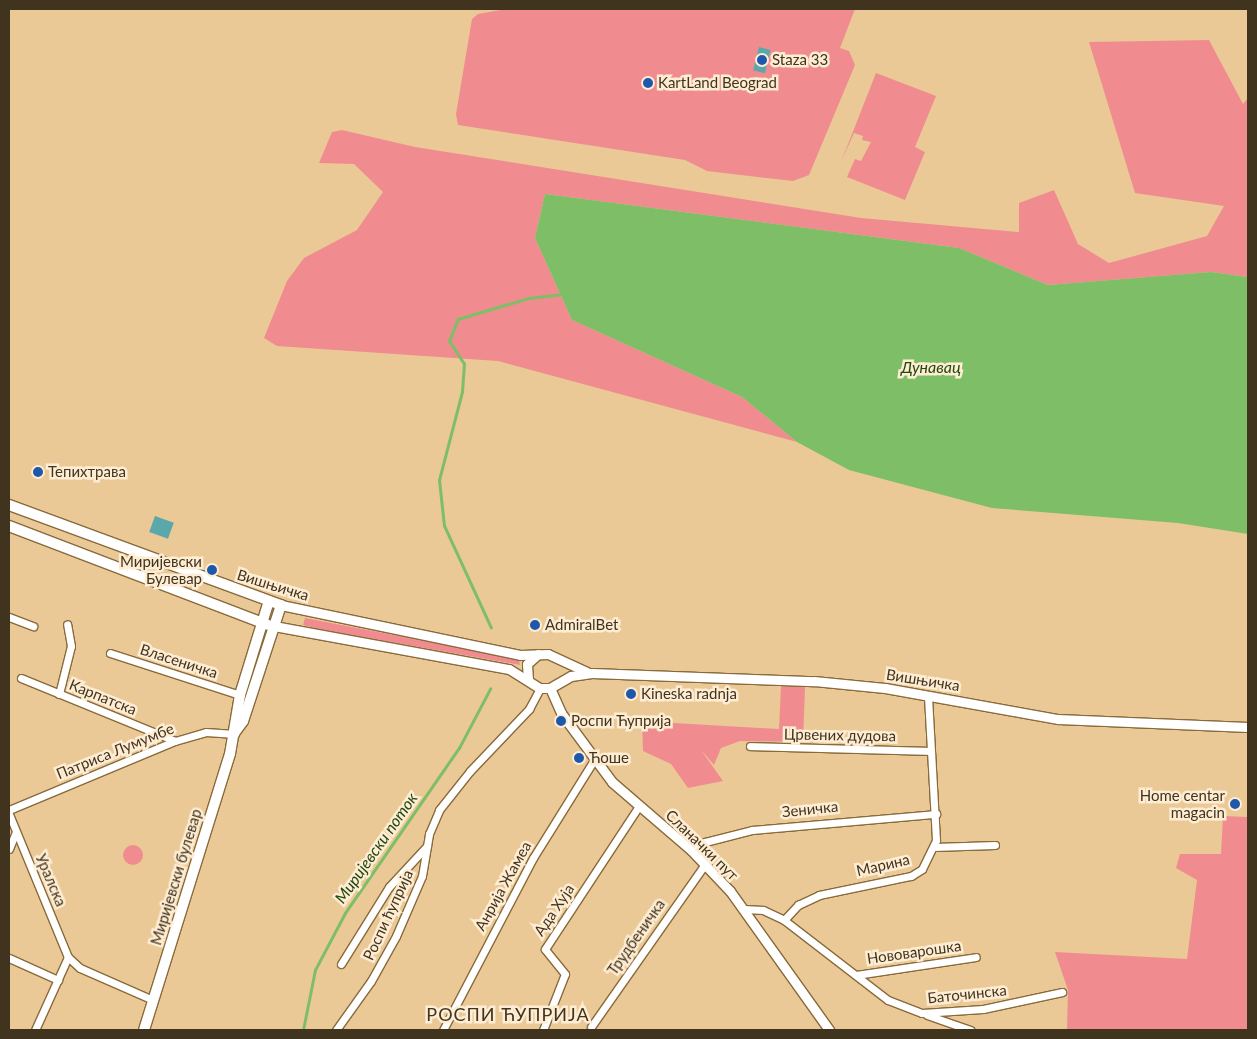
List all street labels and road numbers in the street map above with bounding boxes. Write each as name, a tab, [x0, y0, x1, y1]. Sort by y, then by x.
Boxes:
street label: Вишњичка	[235, 566, 311, 604]
street label: Власеничка	[138, 640, 220, 682]
street label: Вишњичка	[885, 665, 961, 695]
street label: Карпатска	[67, 675, 139, 719]
street label: Патриса Лумумбе	[54, 719, 176, 783]
street label: Црвених дудова	[784, 725, 896, 745]
street label: Зеничка	[781, 797, 839, 821]
street label: Сланачки пут	[662, 806, 742, 884]
street label: Миријевски булевар	[147, 807, 205, 947]
street label: Анрија Жамеа	[471, 838, 535, 934]
street label: Марина	[855, 850, 911, 880]
street label: Уралска	[32, 851, 70, 909]
street label: Роспи ћуприја	[359, 867, 417, 963]
street label: Ада Хуја	[530, 881, 578, 939]
street label: Трудбеничка	[603, 896, 669, 978]
street label: Нововарошка	[866, 936, 962, 968]
street label: Баточинска	[927, 981, 1007, 1007]

